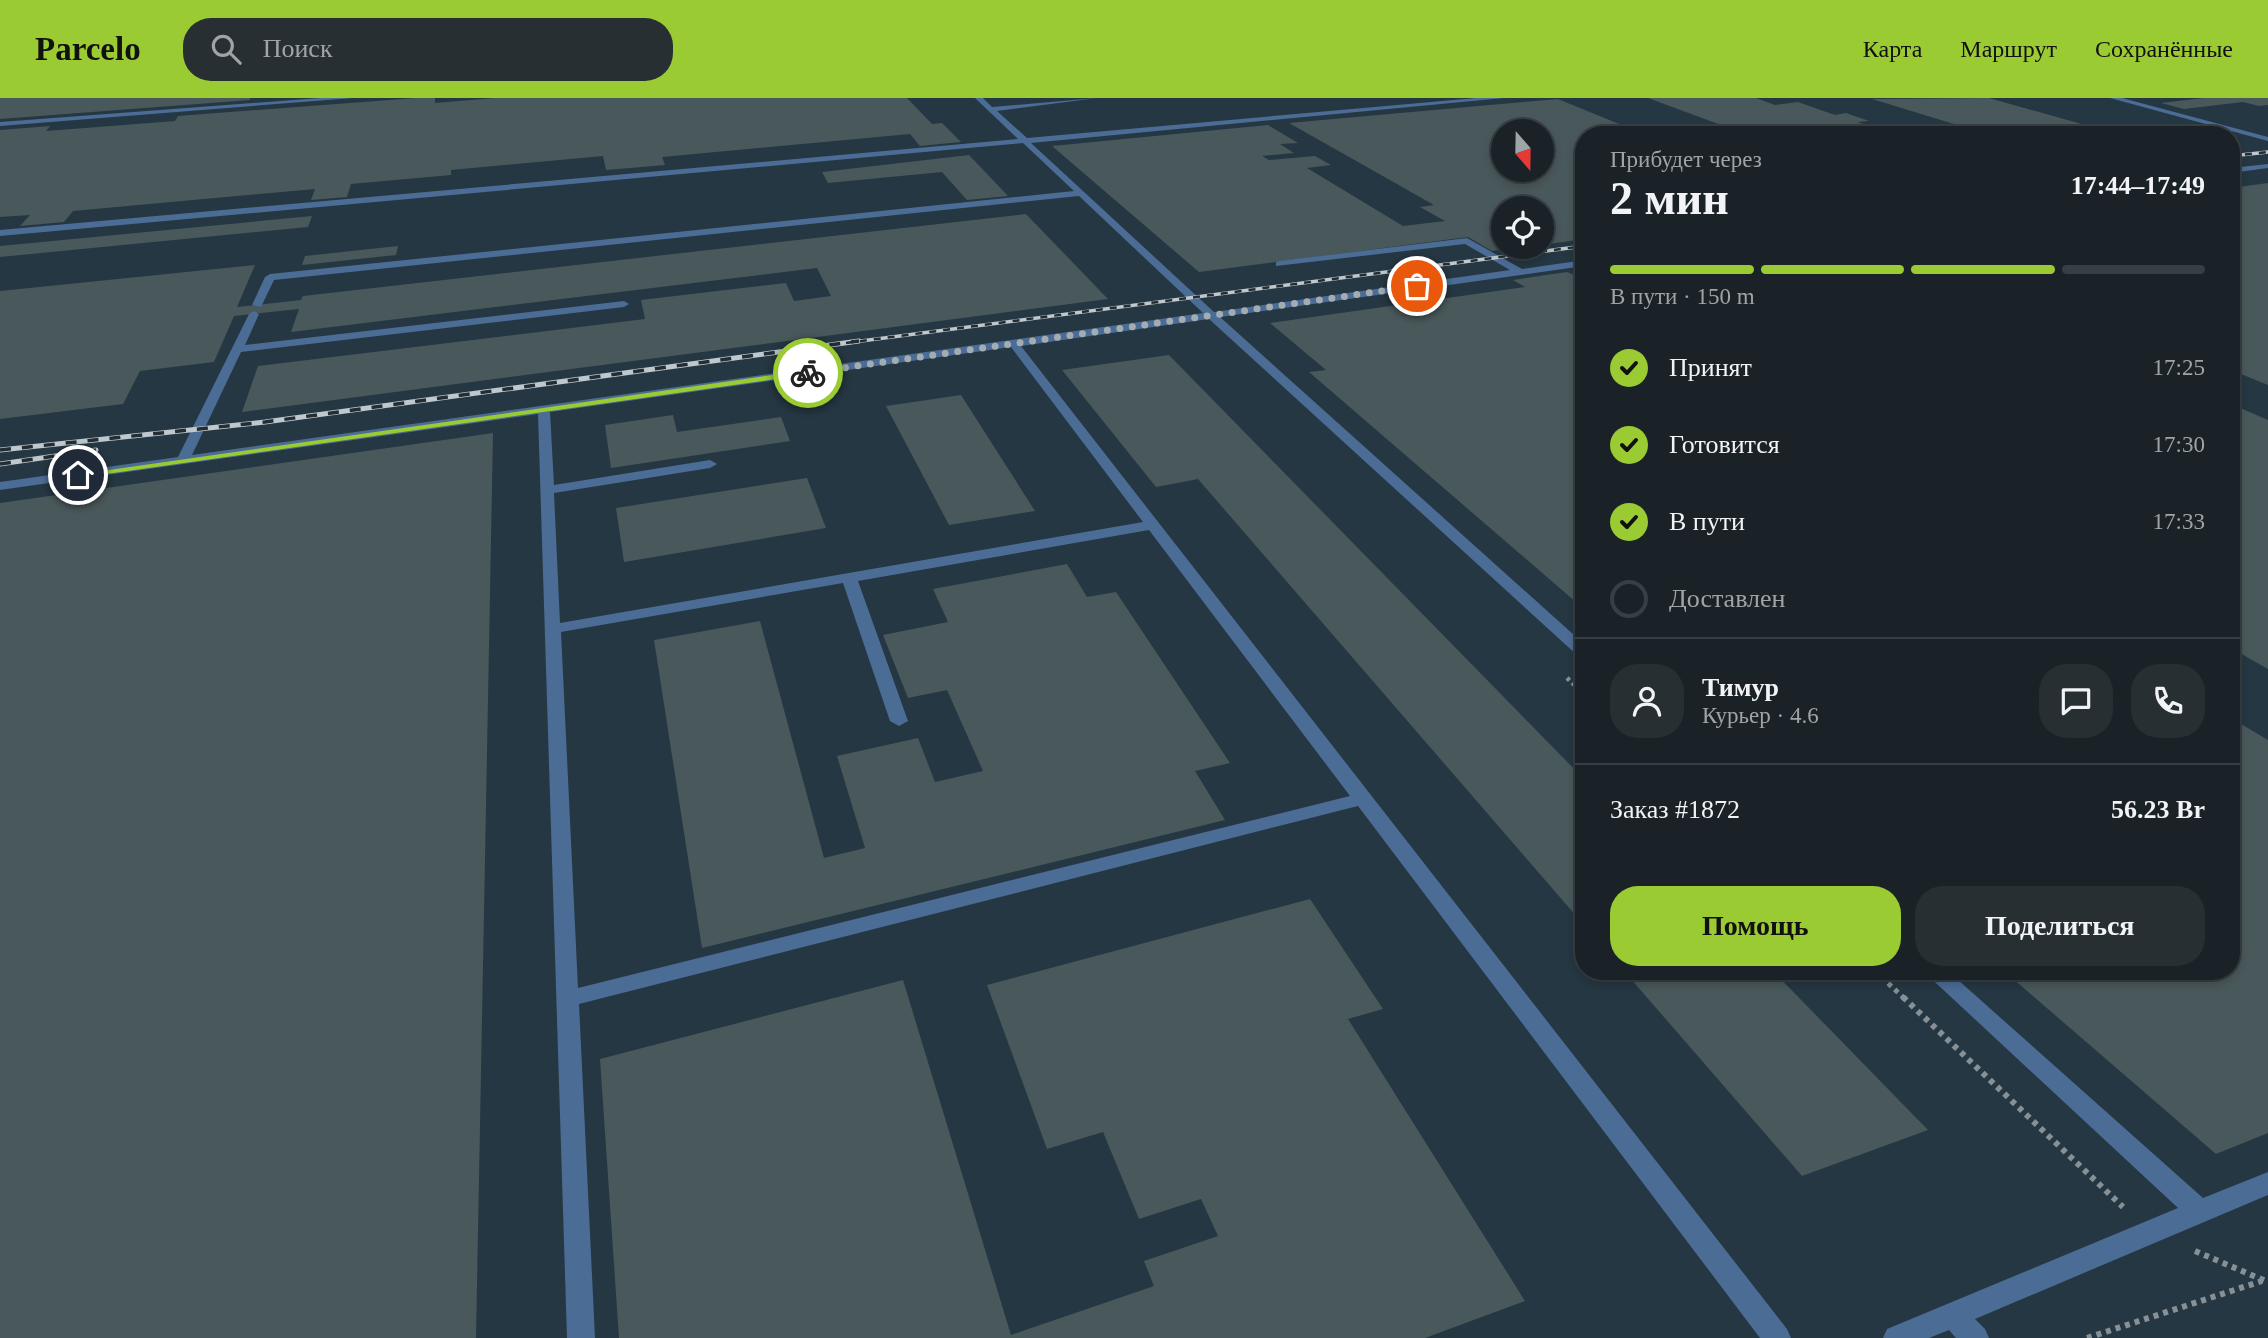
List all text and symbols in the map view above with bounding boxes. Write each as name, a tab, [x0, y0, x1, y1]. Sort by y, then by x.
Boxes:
search box	[183, 18, 673, 81]
icon: search	[207, 30, 245, 68]
text: Parcelo	[35, 31, 141, 67]
text: Поиск	[263, 34, 333, 63]
text: Карта	[1863, 36, 1922, 62]
text: Маршрут	[1960, 36, 2057, 62]
text: Сохранённые	[2095, 36, 2233, 62]
north arrow	[1491, 119, 1554, 182]
map controls	[1491, 119, 1554, 259]
text: Прибудет через	[1610, 147, 1762, 172]
text: 17:44–17:49	[2071, 171, 2205, 200]
text: 2 мин	[1610, 173, 1729, 224]
button: locate	[1491, 196, 1554, 259]
pin	[1387, 256, 1447, 316]
icon: bag	[1398, 267, 1436, 305]
text: В пути · 150 m	[1610, 284, 1755, 309]
courier	[773, 338, 843, 408]
icon: check	[1610, 349, 1648, 387]
text: Принят	[1669, 353, 1752, 382]
icon: bike	[789, 354, 827, 392]
text: 17:25	[2153, 355, 2205, 380]
icon: check	[1610, 426, 1648, 464]
text: Готовится	[1669, 430, 1780, 459]
text: 17:30	[2153, 432, 2205, 457]
pin	[48, 445, 108, 505]
icon: home	[59, 456, 97, 494]
icon: check	[1610, 503, 1648, 541]
text: В пути	[1669, 507, 1745, 536]
text: 17:33	[2153, 509, 2205, 534]
text: Доставлен	[1669, 584, 1786, 613]
button: person	[1610, 664, 1684, 738]
button: chat	[2039, 664, 2113, 738]
button: phone	[2131, 664, 2205, 738]
text: Тимур	[1702, 673, 1779, 702]
text: Курьер · 4.6	[1702, 703, 1819, 728]
text: Заказ #1872	[1610, 795, 1740, 824]
text: 56.23 Br	[2111, 795, 2205, 824]
button: Помощь	[1610, 886, 1901, 966]
button: Поделиться	[1915, 886, 2205, 966]

